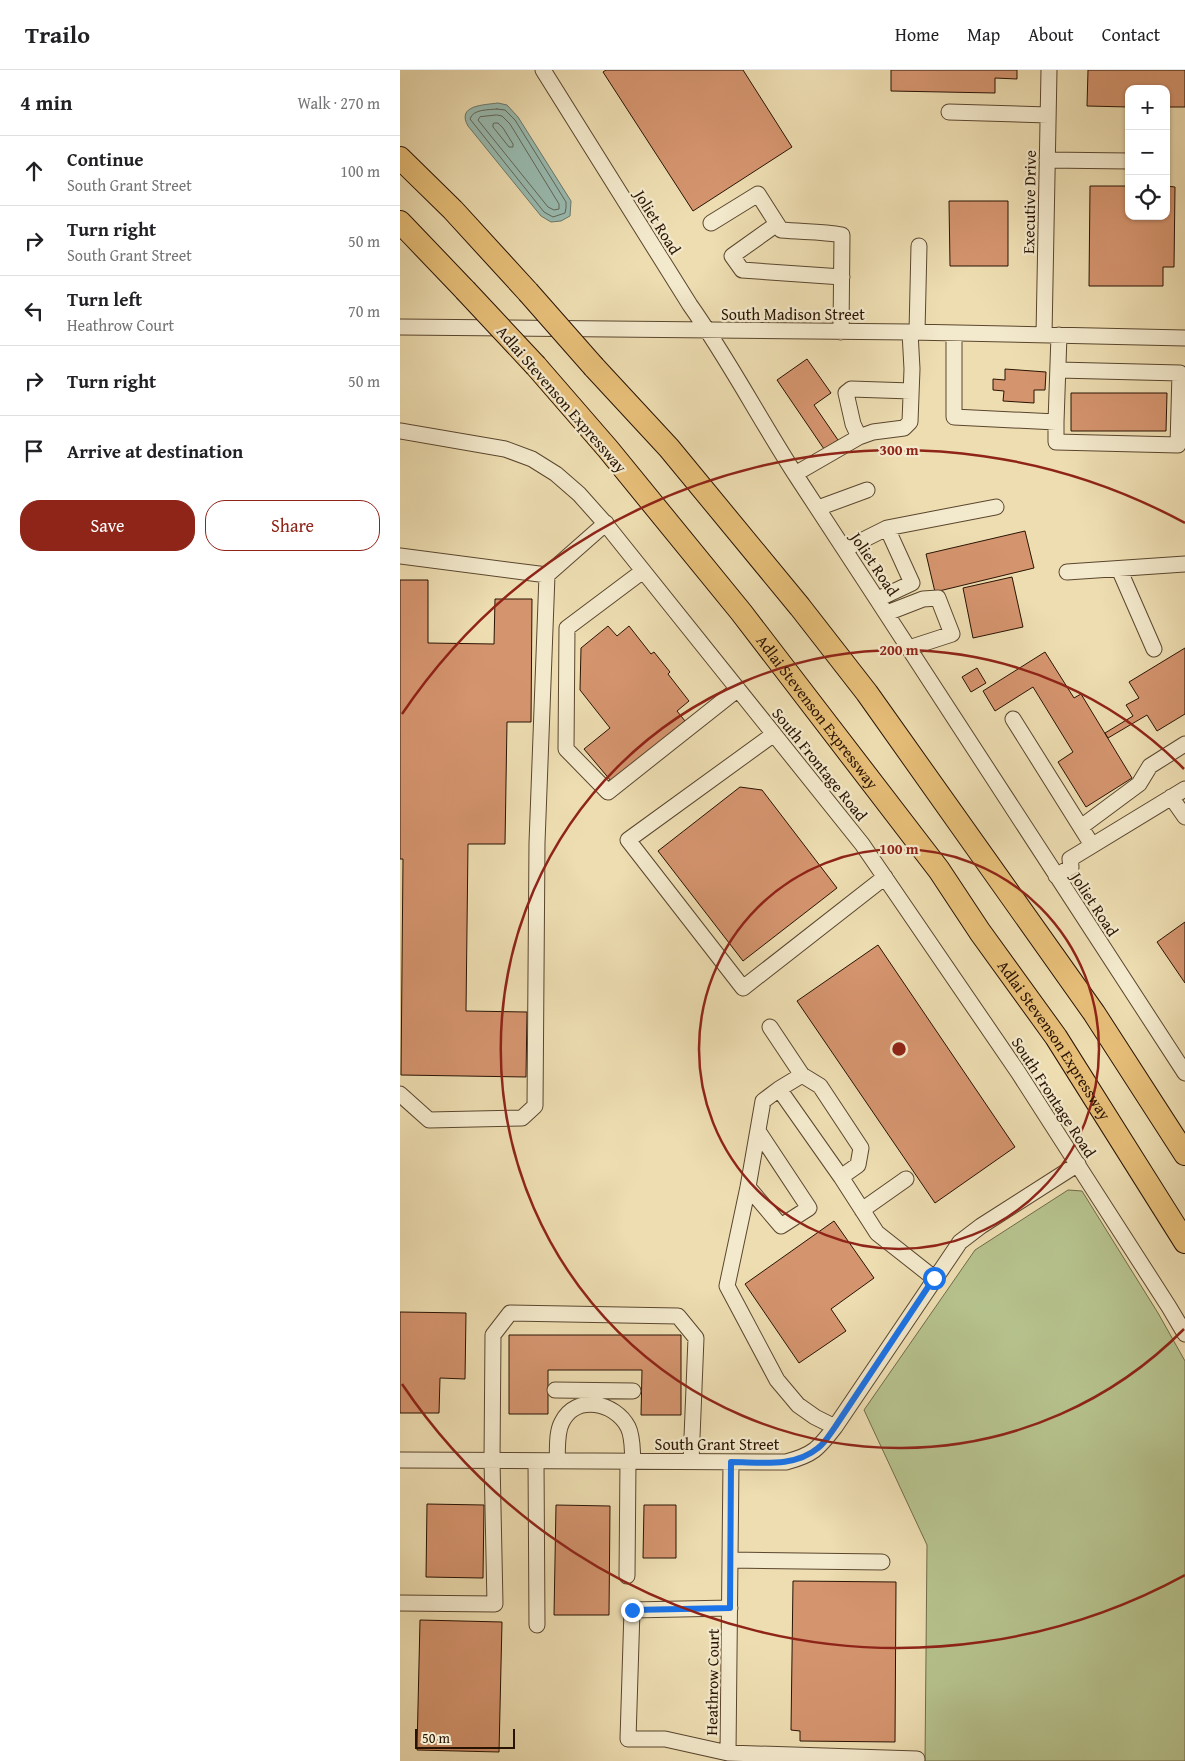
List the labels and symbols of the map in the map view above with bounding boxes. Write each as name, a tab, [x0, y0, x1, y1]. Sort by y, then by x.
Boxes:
street label: Executive Drive	[1016, 150, 1042, 254]
street label: Joliet Road	[628, 183, 688, 259]
street label: South Madison Street	[721, 302, 865, 326]
street label: Adlai Stevenson Expressway	[491, 320, 633, 478]
text: 300 m	[879, 439, 919, 460]
street label: Joliet Road	[844, 526, 905, 601]
street label: Adlai Stevenson Expressway	[751, 630, 885, 794]
text: 200 m	[879, 639, 919, 660]
street label: South Frontage Road	[767, 702, 874, 826]
text: 100 m	[879, 838, 919, 859]
street label: Joliet Road	[1064, 865, 1125, 941]
street label: Adlai Stevenson Expressway	[992, 955, 1117, 1125]
street label: South Frontage Road	[1006, 1032, 1102, 1163]
centre of rings	[890, 1040, 908, 1058]
route start	[923, 1267, 946, 1290]
street label: South Grant Street	[655, 1432, 780, 1456]
route end	[621, 1599, 644, 1622]
street label: Heathrow Court	[699, 1628, 725, 1736]
scale bar	[415, 1726, 515, 1749]

